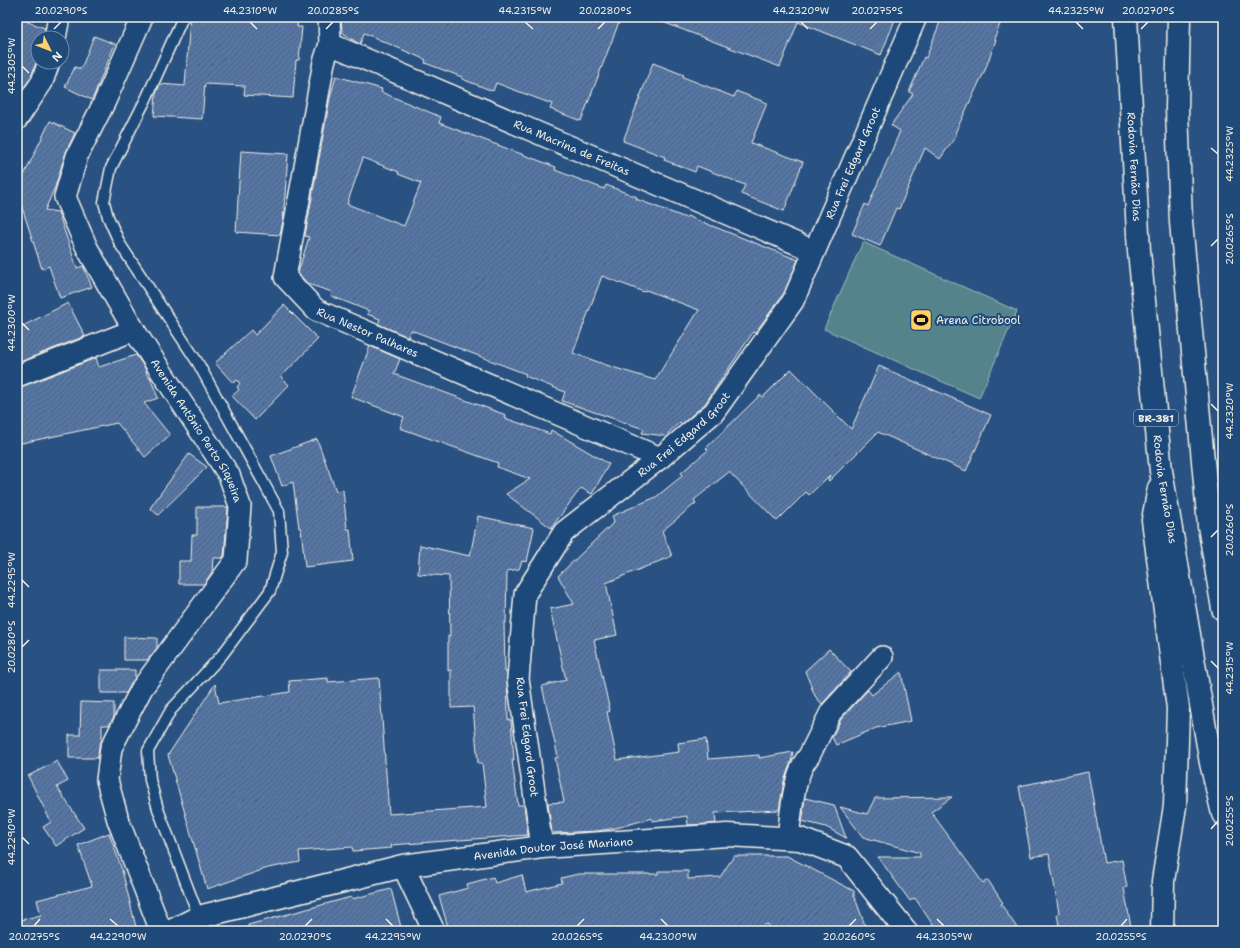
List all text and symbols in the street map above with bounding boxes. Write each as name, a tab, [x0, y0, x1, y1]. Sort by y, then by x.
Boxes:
text: 20.0290°S	[35, 4, 88, 17]
text: 44.2310°W	[223, 4, 277, 17]
text: 20.0285°S	[307, 4, 360, 17]
text: 44.2315°W	[498, 4, 552, 17]
text: 20.0280°S	[578, 4, 632, 17]
text: 44.2320°W	[773, 4, 830, 17]
text: 20.0275°S	[851, 4, 903, 17]
text: 44.2325°W	[1048, 4, 1104, 17]
text: 20.0270°S	[1122, 4, 1175, 17]
north arrow	[30, 30, 70, 70]
text: 44.2305°W	[5, 37, 18, 94]
text: N	[48, 48, 65, 65]
street label: Rua Frei Edgard Groot	[822, 104, 884, 221]
street label: Rodovia Fernão Dias	[1124, 112, 1145, 222]
street label: Rua Macrina de Freitas	[511, 116, 632, 179]
text: 44.2325°W	[1223, 126, 1236, 182]
text: 20.0265°S	[1223, 213, 1236, 265]
text: 44.2300°W	[5, 294, 18, 352]
street label: Rua Nestor Palhares	[314, 304, 421, 361]
sports icon: Arena Citrobool	[908, 307, 934, 333]
place label: Arena Citrobool	[936, 313, 1021, 328]
street label: Avenida Antônio Perto Siqueira	[147, 356, 246, 505]
text: 44.2320°W	[1223, 382, 1236, 439]
street label: Rua Frei Edgard Groot	[634, 389, 734, 480]
road number: BR-381	[1134, 410, 1178, 426]
street label: Rodovia Fernão Dias	[1150, 434, 1181, 545]
text: 20.0260°S	[1223, 503, 1236, 556]
text: 44.2295°W	[5, 551, 18, 608]
text: 20.0280°S	[5, 620, 18, 674]
text: 44.2315°W	[1223, 641, 1236, 695]
street label: Rua Frei Edgard Groot	[512, 676, 542, 798]
text: 20.0255°S	[1223, 795, 1236, 847]
text: 44.2290°W	[5, 808, 18, 866]
street label: Avenida Doutor José Mariano	[472, 834, 634, 864]
text: 20.0275°S	[8, 930, 60, 943]
text: 44.2290°W	[89, 930, 147, 943]
text: 20.0270°S	[279, 930, 332, 943]
text: 44.2295°W	[365, 930, 422, 943]
text: 20.0265°S	[551, 930, 603, 943]
text: 44.2300°W	[639, 930, 697, 943]
text: 20.0260°S	[823, 930, 876, 943]
text: 44.2305°W	[916, 930, 973, 943]
text: 20.0255°S	[1095, 930, 1147, 943]

